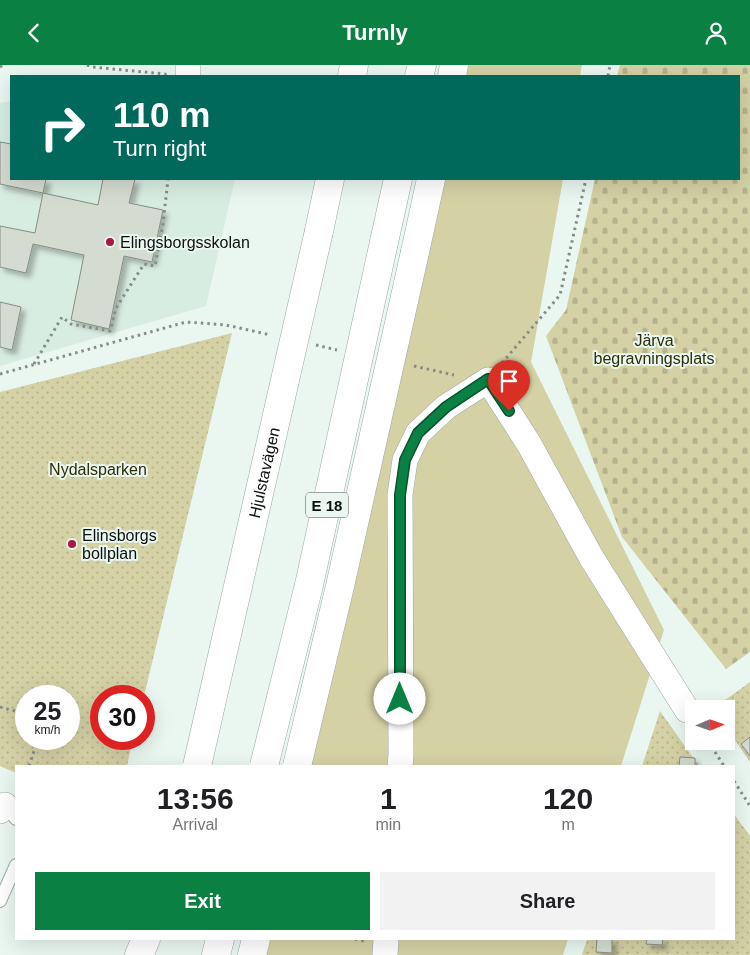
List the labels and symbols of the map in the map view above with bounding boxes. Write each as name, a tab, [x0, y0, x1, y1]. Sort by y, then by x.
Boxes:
place label: Elingsborgsskolan	[120, 234, 250, 251]
marker: Elingsborgsskolan	[104, 236, 116, 248]
park label: Järva begravningsplats	[594, 332, 714, 367]
pin	[488, 360, 530, 411]
street label: Hjulstavägen	[245, 426, 283, 520]
park label: Nydalsparken	[49, 461, 147, 478]
road number: E 18	[306, 493, 348, 517]
place label: Elinsborgs bollplan	[82, 527, 157, 562]
marker: Elinsborgs bollplan	[66, 538, 78, 550]
position arrow	[373, 672, 425, 724]
speed limit sign: 30	[90, 685, 155, 750]
north arrow	[685, 700, 735, 750]

